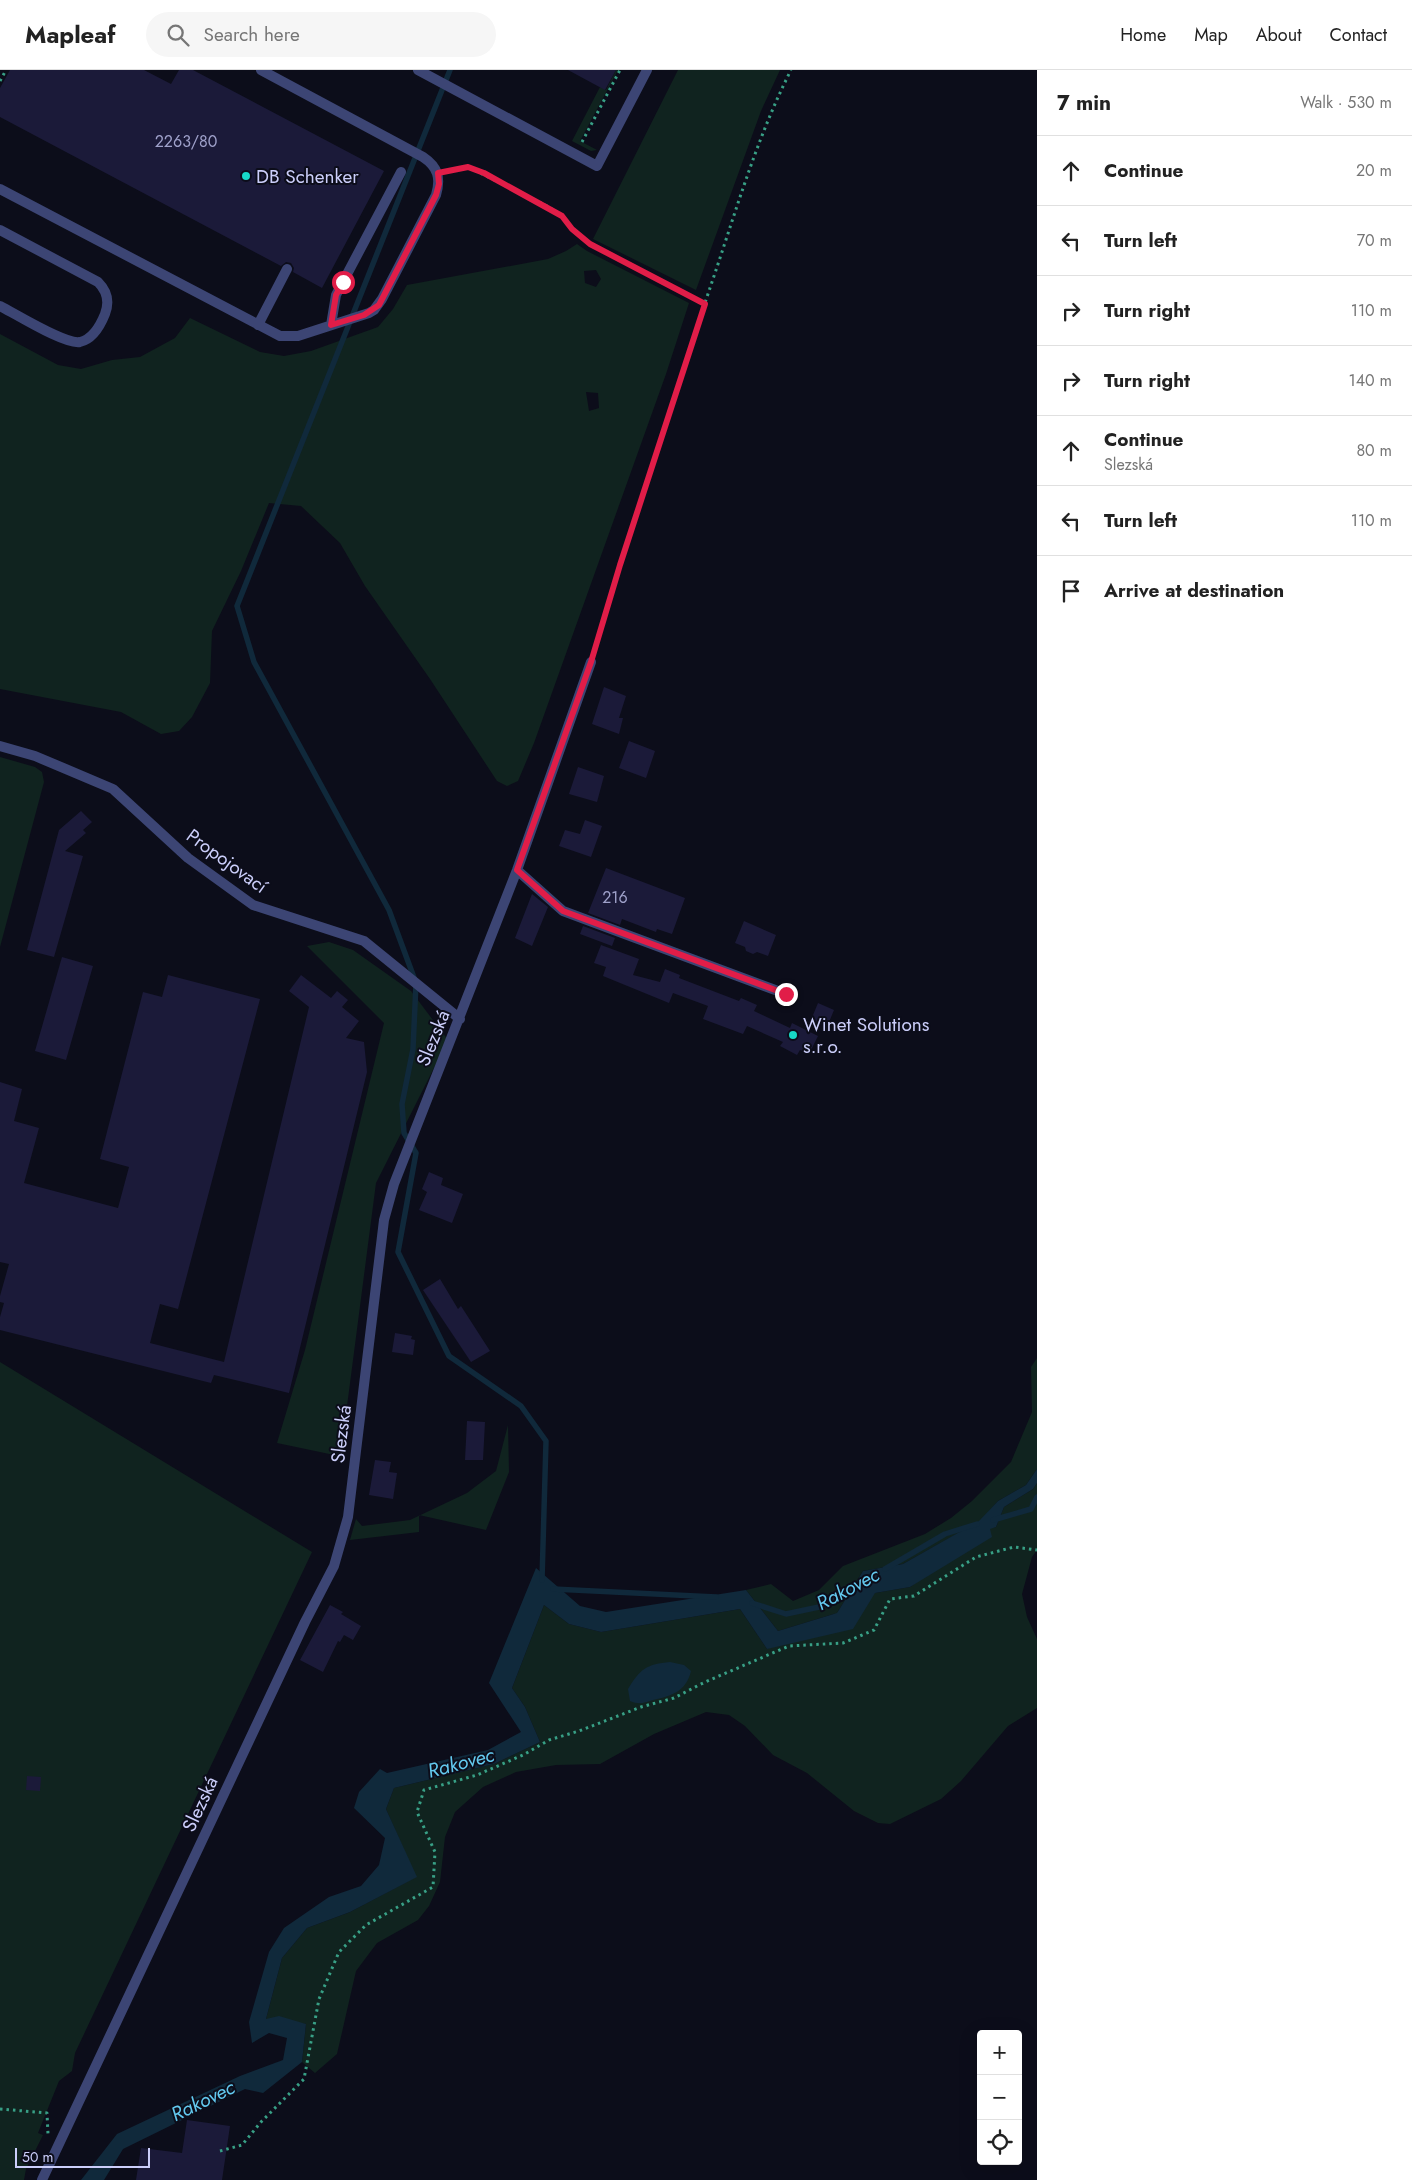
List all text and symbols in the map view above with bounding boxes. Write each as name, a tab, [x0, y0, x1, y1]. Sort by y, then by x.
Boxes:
search box	[146, 12, 496, 57]
text: Mapleaf	[25, 17, 116, 52]
icon: search	[164, 21, 192, 49]
text: Search here	[204, 21, 300, 48]
text: Home	[1120, 22, 1166, 48]
text: Map	[1194, 22, 1228, 48]
text: About	[1256, 22, 1301, 48]
text: Contact	[1329, 22, 1387, 48]
text: 7 min	[1057, 88, 1111, 118]
text: Walk · 530 m	[1300, 91, 1392, 114]
house number: 2263/80	[155, 130, 217, 153]
icon: ahead	[1057, 157, 1085, 185]
text: Continue	[1104, 157, 1183, 184]
text: 20 m	[1356, 159, 1392, 182]
place label: DB Schenker	[256, 163, 359, 190]
marker: DB Schenker	[240, 170, 252, 182]
icon: left	[1057, 227, 1085, 255]
text: Turn left	[1104, 227, 1177, 254]
text: 70 m	[1357, 229, 1392, 252]
route start	[332, 271, 355, 294]
icon: right	[1057, 297, 1085, 325]
text: Turn right	[1104, 297, 1190, 324]
text: 110 m	[1351, 299, 1392, 322]
icon: right	[1057, 367, 1085, 395]
text: Turn right	[1104, 367, 1190, 394]
text: 140 m	[1349, 369, 1392, 392]
text: Continue	[1104, 426, 1183, 453]
icon: ahead	[1057, 437, 1085, 465]
text: 80 m	[1356, 439, 1392, 462]
text: Slezská	[1104, 453, 1153, 476]
icon: left	[1057, 507, 1085, 535]
text: Turn left	[1104, 507, 1177, 534]
text: 110 m	[1351, 509, 1392, 532]
icon: arrive	[1057, 577, 1085, 605]
text: Arrive at destination	[1104, 577, 1284, 604]
street label: Propojovací	[181, 822, 274, 900]
house number: 216	[602, 886, 628, 909]
route end	[775, 983, 798, 1006]
street label: Slezská	[410, 1006, 456, 1070]
place label: Winet Solutions s.r.o.	[803, 1011, 930, 1060]
marker: Winet Solutions s.r.o.	[787, 1029, 799, 1041]
street label: Slezská	[324, 1403, 358, 1465]
water label: Rakovec	[811, 1560, 885, 1618]
water label: Rakovec	[424, 1740, 498, 1786]
street label: Slezská	[175, 1772, 225, 1836]
map controls	[977, 2030, 1022, 2165]
button: +	[977, 2030, 1022, 2075]
water label: Rakovec	[166, 2073, 241, 2129]
button: −	[977, 2075, 1022, 2120]
button: locate	[977, 2120, 1022, 2165]
scale bar	[15, 2145, 150, 2168]
text: 50 m	[22, 2147, 53, 2167]

